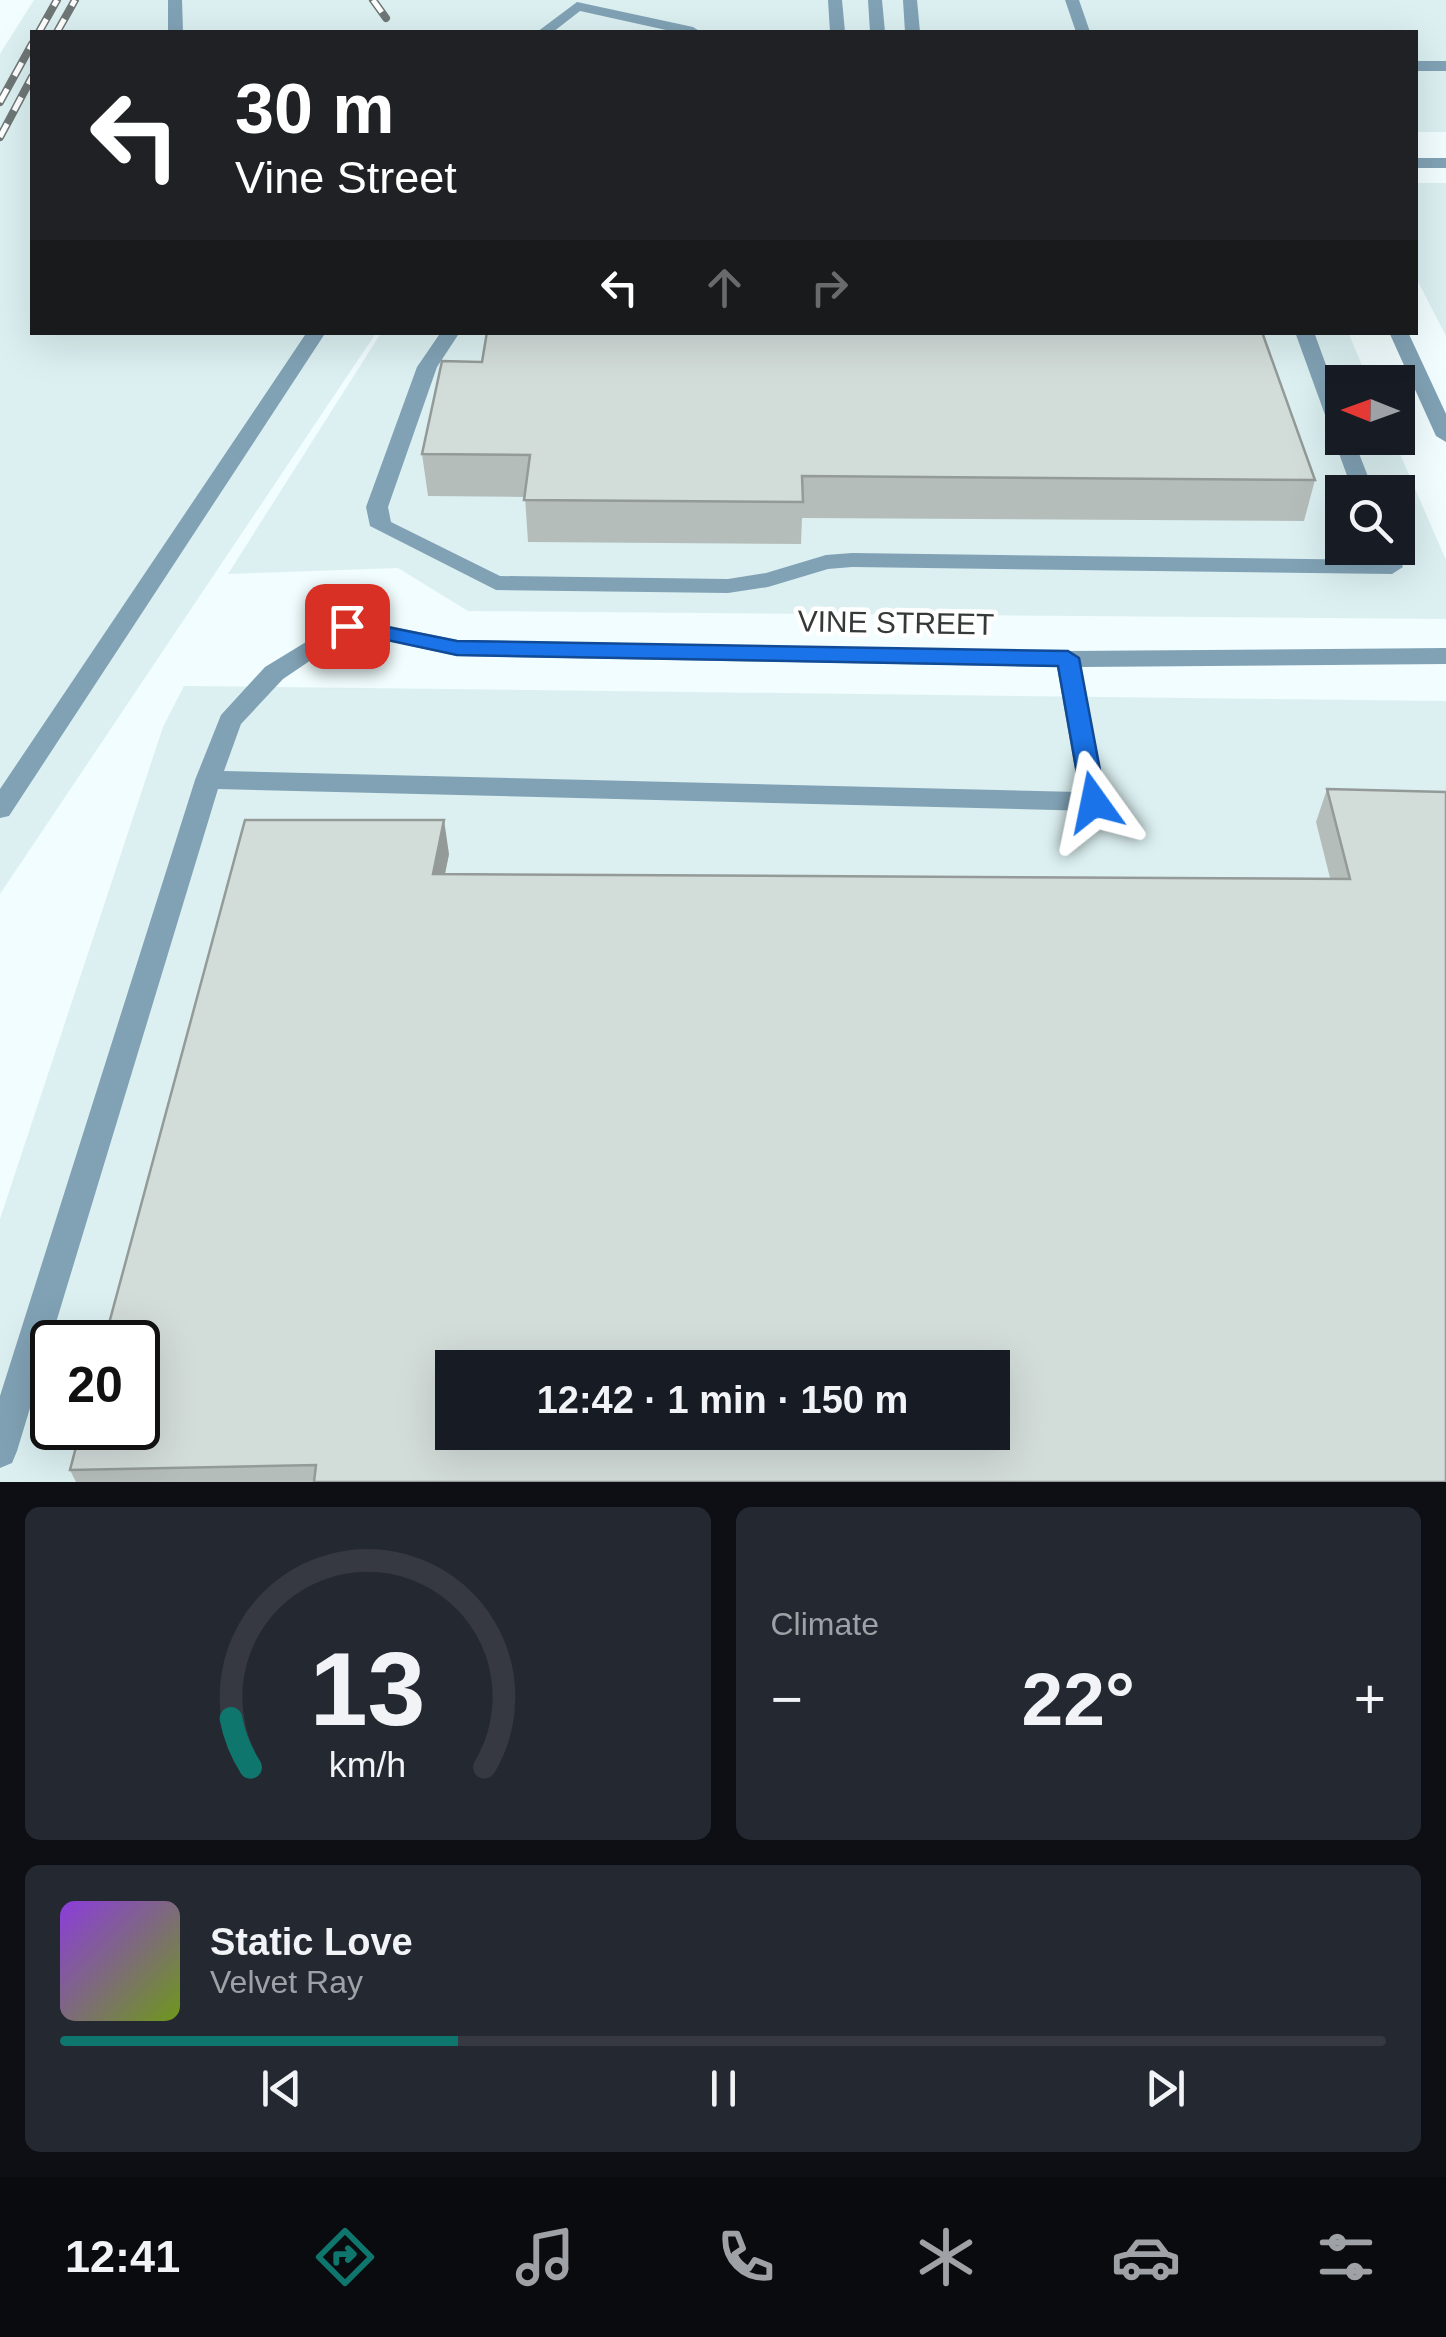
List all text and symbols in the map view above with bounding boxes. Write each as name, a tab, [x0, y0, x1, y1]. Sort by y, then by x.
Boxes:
icon: left	[70, 70, 200, 200]
text: 30 m	[235, 70, 395, 148]
text: Vine Street	[235, 152, 457, 203]
icon: left	[592, 260, 647, 315]
icon: ahead	[697, 260, 752, 315]
icon: right	[802, 260, 857, 315]
north arrow	[1325, 365, 1415, 455]
map controls	[1325, 365, 1415, 565]
button: search	[1325, 475, 1415, 565]
pin	[305, 584, 390, 669]
icon: arrive	[320, 599, 375, 654]
street label: VINE STREET	[797, 604, 995, 641]
position arrow	[1042, 750, 1146, 854]
speed limit sign: 20	[30, 1320, 160, 1450]
text: 12:42 · 1 min · 150 m	[537, 1379, 908, 1421]
text: Climate	[771, 1606, 879, 1642]
text: 13	[310, 1631, 426, 1747]
text: 22°	[1022, 1657, 1135, 1741]
text: −	[771, 1668, 803, 1730]
text: +	[1354, 1668, 1386, 1730]
text: km/h	[329, 1745, 406, 1785]
text: Static Love	[210, 1921, 413, 1963]
text: Velvet Ray	[210, 1964, 363, 2000]
icon: previous	[254, 2061, 309, 2116]
icon: pause	[696, 2061, 751, 2116]
icon: next	[1138, 2061, 1193, 2116]
icon: directions	[310, 2222, 380, 2292]
icon: music	[510, 2222, 580, 2292]
icon: phone	[711, 2222, 781, 2292]
icon: climate	[911, 2222, 981, 2292]
icon: car	[1111, 2222, 1181, 2292]
icon: filters	[1311, 2222, 1381, 2292]
text: 12:41	[65, 2231, 180, 2282]

